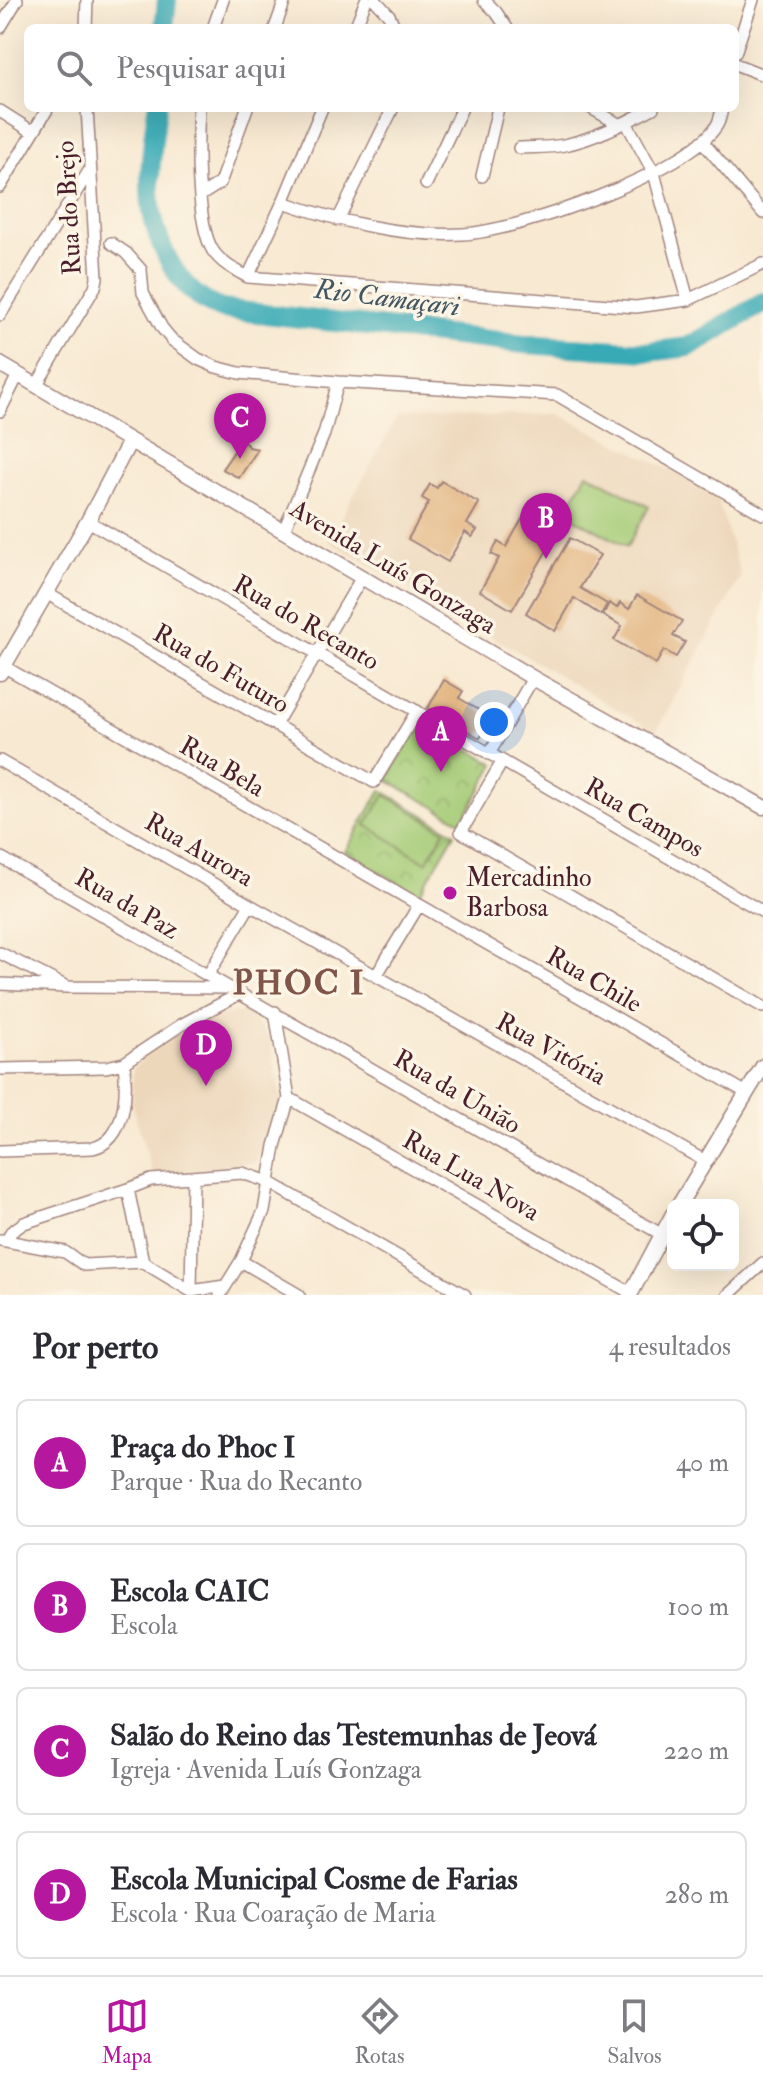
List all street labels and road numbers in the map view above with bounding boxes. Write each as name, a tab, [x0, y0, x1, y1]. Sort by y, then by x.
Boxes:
street label: Rua do Brejo	[49, 140, 89, 276]
street label: Avenida Luís Gonzaga	[283, 492, 502, 641]
street label: Rua do Recanto	[227, 568, 385, 678]
street label: Rua do Futuro	[147, 617, 295, 721]
street label: Rua Bela	[174, 730, 271, 804]
street label: Rua Campos	[578, 771, 709, 866]
street label: Rua Aurora	[139, 806, 259, 894]
street label: Rua da Paz	[69, 861, 185, 947]
street label: Rua Chile	[541, 940, 648, 1020]
street label: Rua Vitória	[490, 1006, 612, 1093]
street label: Rua da União	[388, 1043, 526, 1141]
street label: Rua Lua Nova	[397, 1124, 546, 1228]

